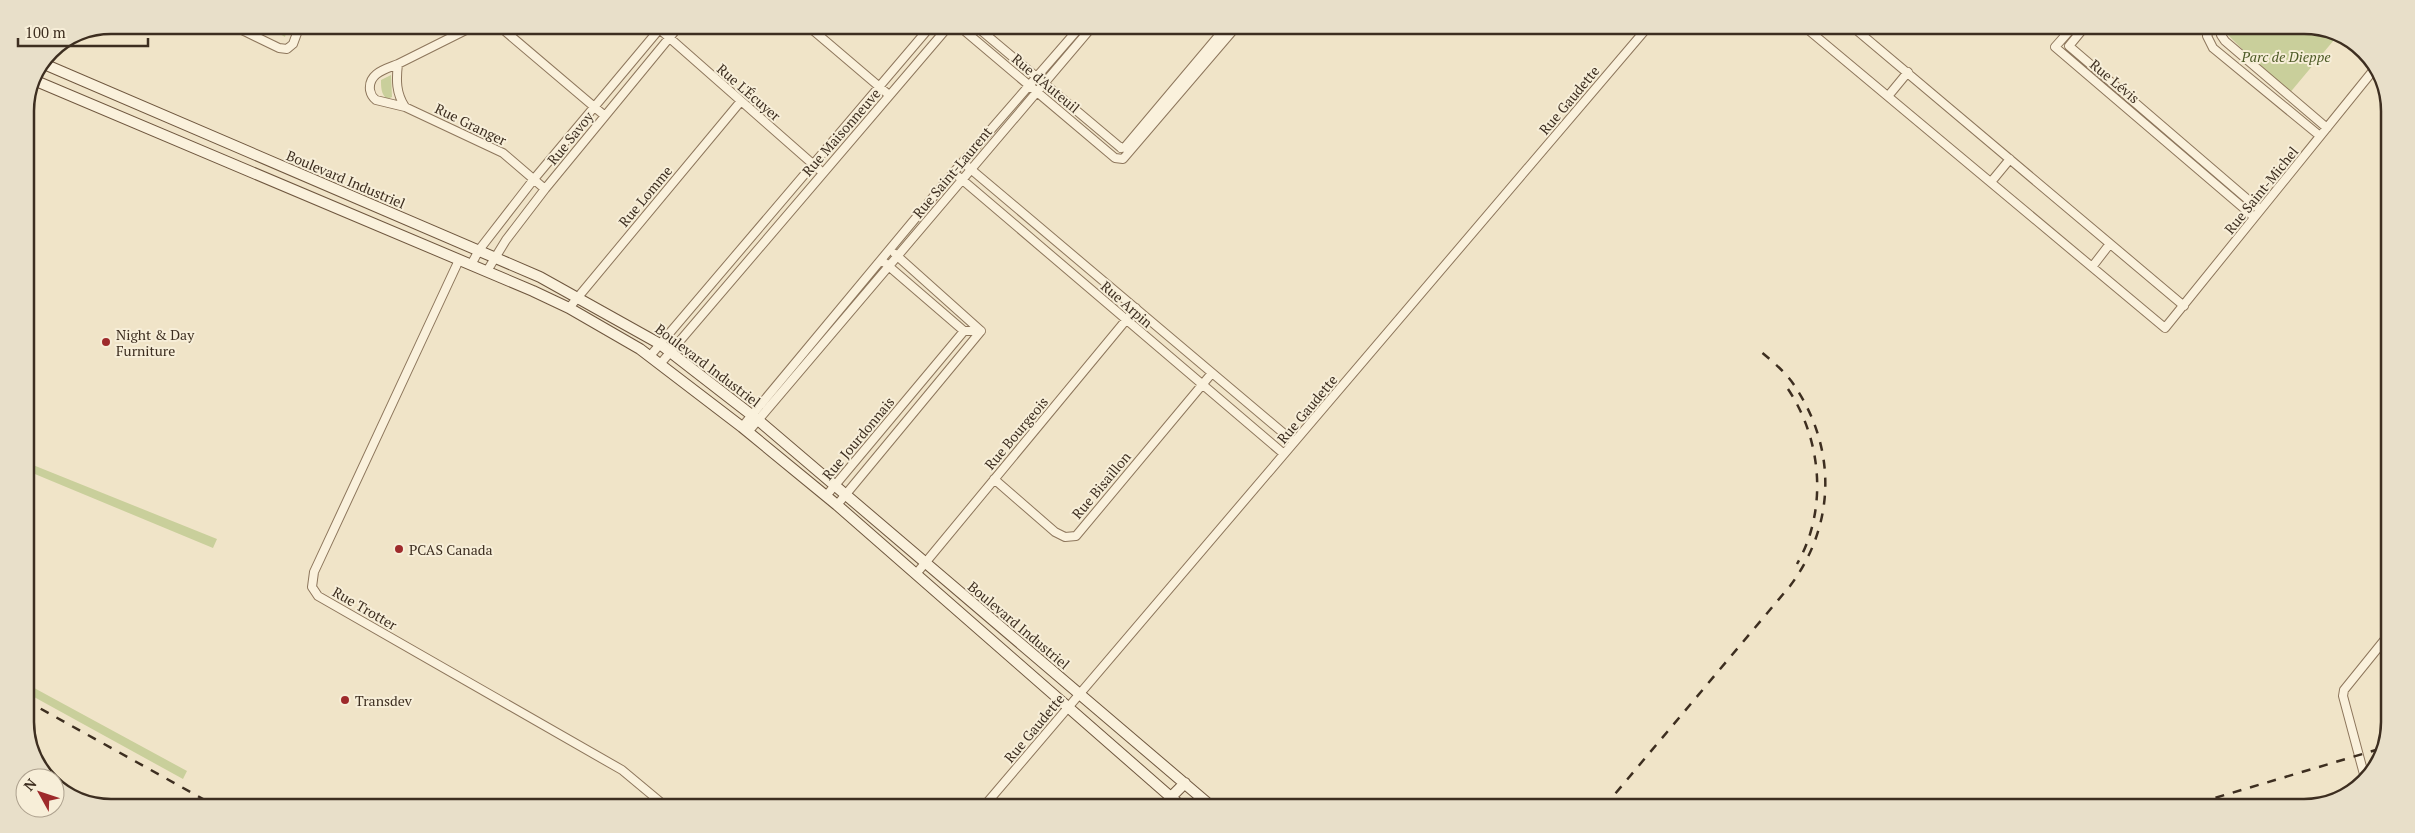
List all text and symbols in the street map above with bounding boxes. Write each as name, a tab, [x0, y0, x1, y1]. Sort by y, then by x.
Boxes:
scale bar	[18, 15, 148, 47]
text: 100 m	[25, 22, 66, 42]
park label: Parc de Dieppe	[2240, 47, 2331, 66]
street label: Rue d'Auteuil	[1008, 49, 1084, 117]
street label: Rue Lévis	[2086, 55, 2144, 107]
street label: Rue L'Écuyer	[713, 59, 785, 125]
street label: Rue Gaudette	[1535, 62, 1603, 138]
street label: Rue Maisonneuve	[798, 84, 884, 180]
street label: Rue Granger	[432, 98, 511, 150]
street label: Rue Savoy	[543, 107, 598, 169]
street label: Rue Saint-Laurent	[908, 122, 996, 222]
street label: Rue Saint-Michel	[2220, 142, 2302, 238]
street label: Boulevard Industriel	[284, 145, 408, 213]
street label: Rue Lomme	[614, 162, 676, 230]
street label: Rue Arpin	[1097, 276, 1157, 332]
street label: Boulevard Industriel	[651, 319, 765, 411]
place label: Night & Day Furniture	[116, 325, 195, 360]
marker: Night & Day Furniture	[100, 336, 112, 348]
street label: Rue Gaudette	[1273, 371, 1341, 447]
street label: Rue Jourdonnais	[818, 393, 898, 483]
street label: Rue Bourgeois	[980, 393, 1052, 473]
street label: Rue Bisaillon	[1067, 447, 1135, 523]
place label: PCAS Canada	[409, 540, 493, 559]
marker: PCAS Canada	[393, 543, 405, 555]
street label: Boulevard Industriel	[964, 577, 1074, 673]
street label: Rue Trotter	[329, 582, 401, 634]
street label: Rue Gaudette	[1000, 690, 1068, 766]
place label: Transdev	[355, 691, 413, 710]
marker: Transdev	[339, 694, 351, 706]
north arrow	[15, 768, 65, 818]
text: N	[19, 774, 41, 794]

